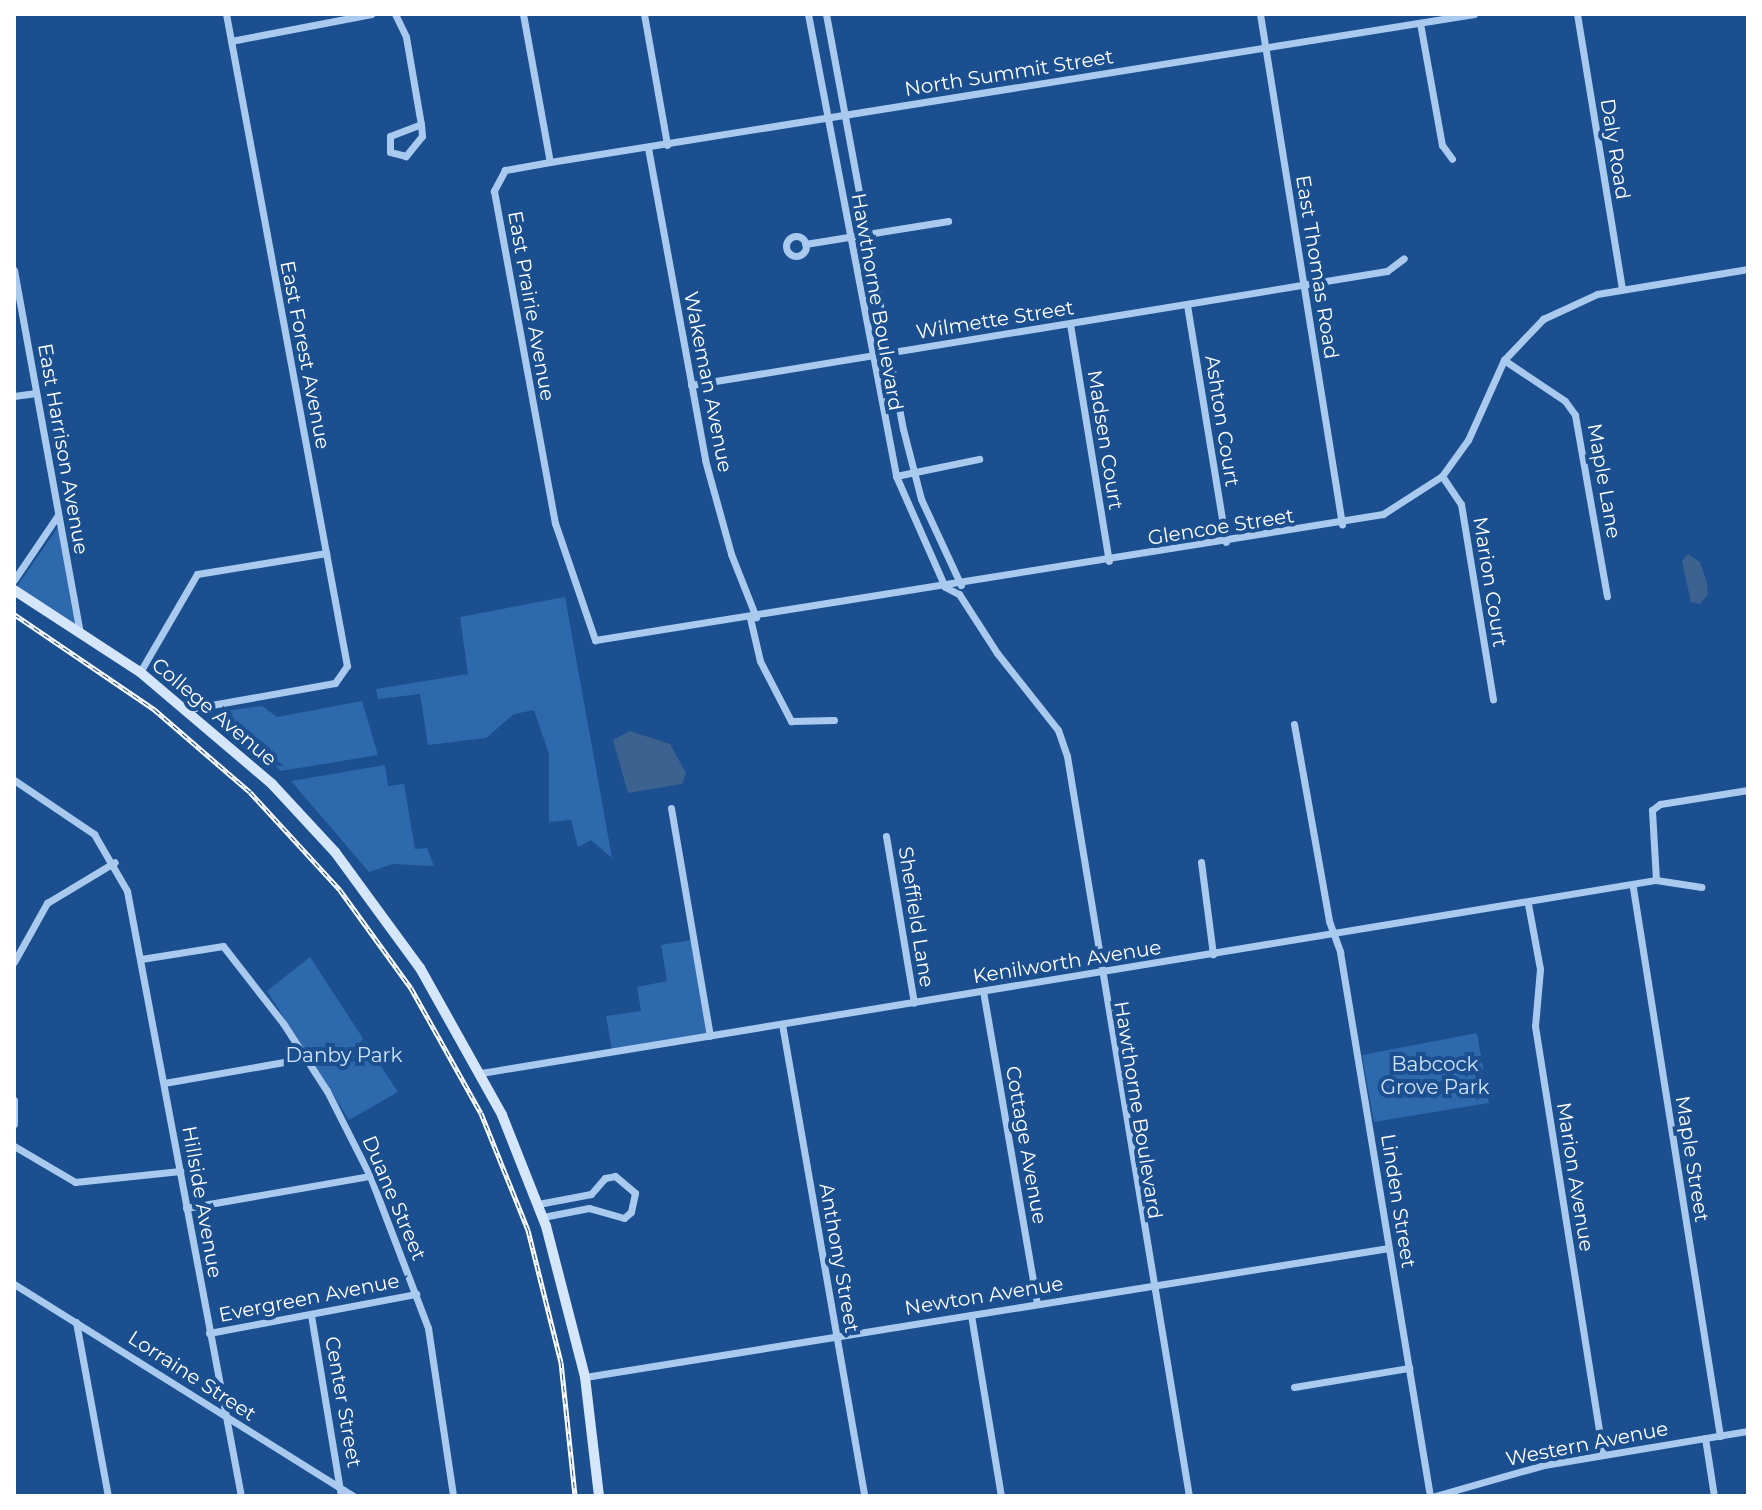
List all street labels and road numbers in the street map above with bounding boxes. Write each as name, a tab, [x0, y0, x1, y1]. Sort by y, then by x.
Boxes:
street label: North Summit Street	[903, 45, 1115, 101]
street label: Daly Road	[1595, 97, 1635, 201]
street label: East Thomas Road	[1291, 173, 1343, 361]
street label: Hawthorne Boulevard	[846, 191, 908, 413]
street label: East Prairie Avenue	[502, 209, 560, 403]
street label: East Forest Avenue	[275, 259, 335, 451]
street label: Wakeman Avenue	[679, 290, 737, 474]
street label: Wilmette Street	[914, 296, 1076, 344]
street label: East Harrison Avenue	[33, 342, 93, 556]
street label: Ashton Court	[1200, 354, 1244, 488]
street label: Madsen Court	[1082, 368, 1128, 512]
street label: Maple Lane	[1582, 422, 1626, 540]
street label: Glencoe Street	[1146, 504, 1296, 550]
street label: Marion Court	[1468, 515, 1512, 649]
street label: College Avenue	[147, 653, 281, 771]
street label: Sheffield Lane	[893, 845, 939, 989]
street label: Kenilworth Avenue	[971, 935, 1163, 989]
street label: Hawthorne Boulevard	[1109, 999, 1167, 1221]
street label: Cottage Avenue	[1000, 1064, 1052, 1226]
street label: Maple Street	[1670, 1094, 1714, 1224]
street label: Marion Avenue	[1551, 1101, 1599, 1253]
street label: Hillside Avenue	[177, 1124, 227, 1280]
street label: Duane Street	[357, 1132, 431, 1264]
street label: Linden Street	[1376, 1132, 1420, 1270]
street label: Anthony Street	[814, 1181, 864, 1335]
street label: Evergreen Avenue	[217, 1269, 401, 1327]
street label: Newton Avenue	[903, 1272, 1065, 1320]
street label: Lorraine Street	[124, 1326, 260, 1426]
street label: Center Street	[320, 1334, 366, 1470]
street label: Western Avenue	[1504, 1416, 1670, 1472]

